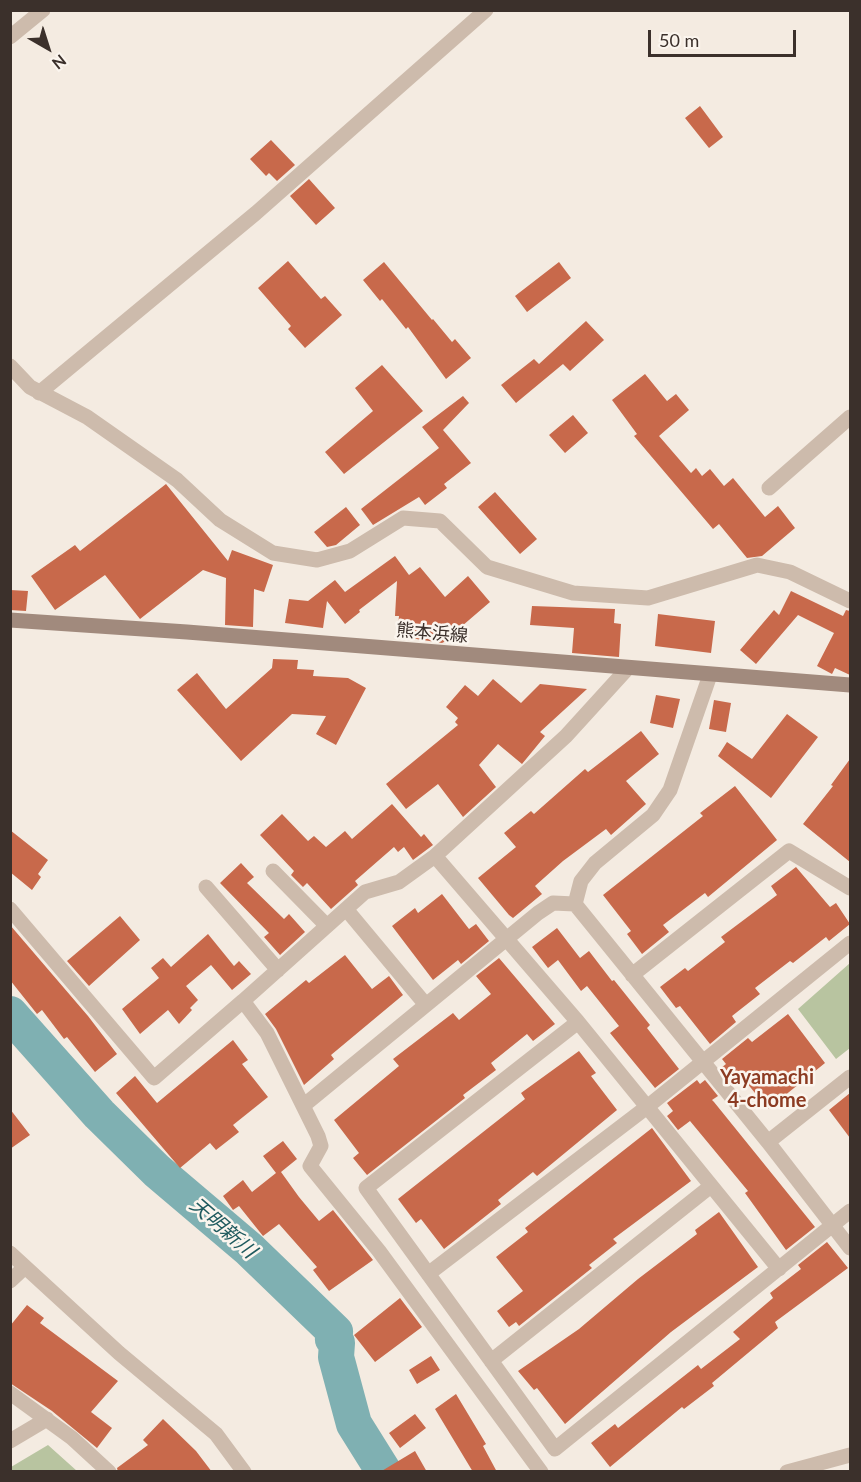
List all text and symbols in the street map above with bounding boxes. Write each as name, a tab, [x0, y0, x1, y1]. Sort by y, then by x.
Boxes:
north arrow	[18, 18, 78, 78]
scale bar	[651, 18, 800, 56]
text: 50 m	[659, 29, 699, 51]
text: N	[49, 51, 70, 74]
street label: 熊本浜線	[395, 619, 469, 647]
district label: Yayamachi 4-chome	[720, 1066, 814, 1113]
water label: 天明新川	[185, 1193, 261, 1263]

